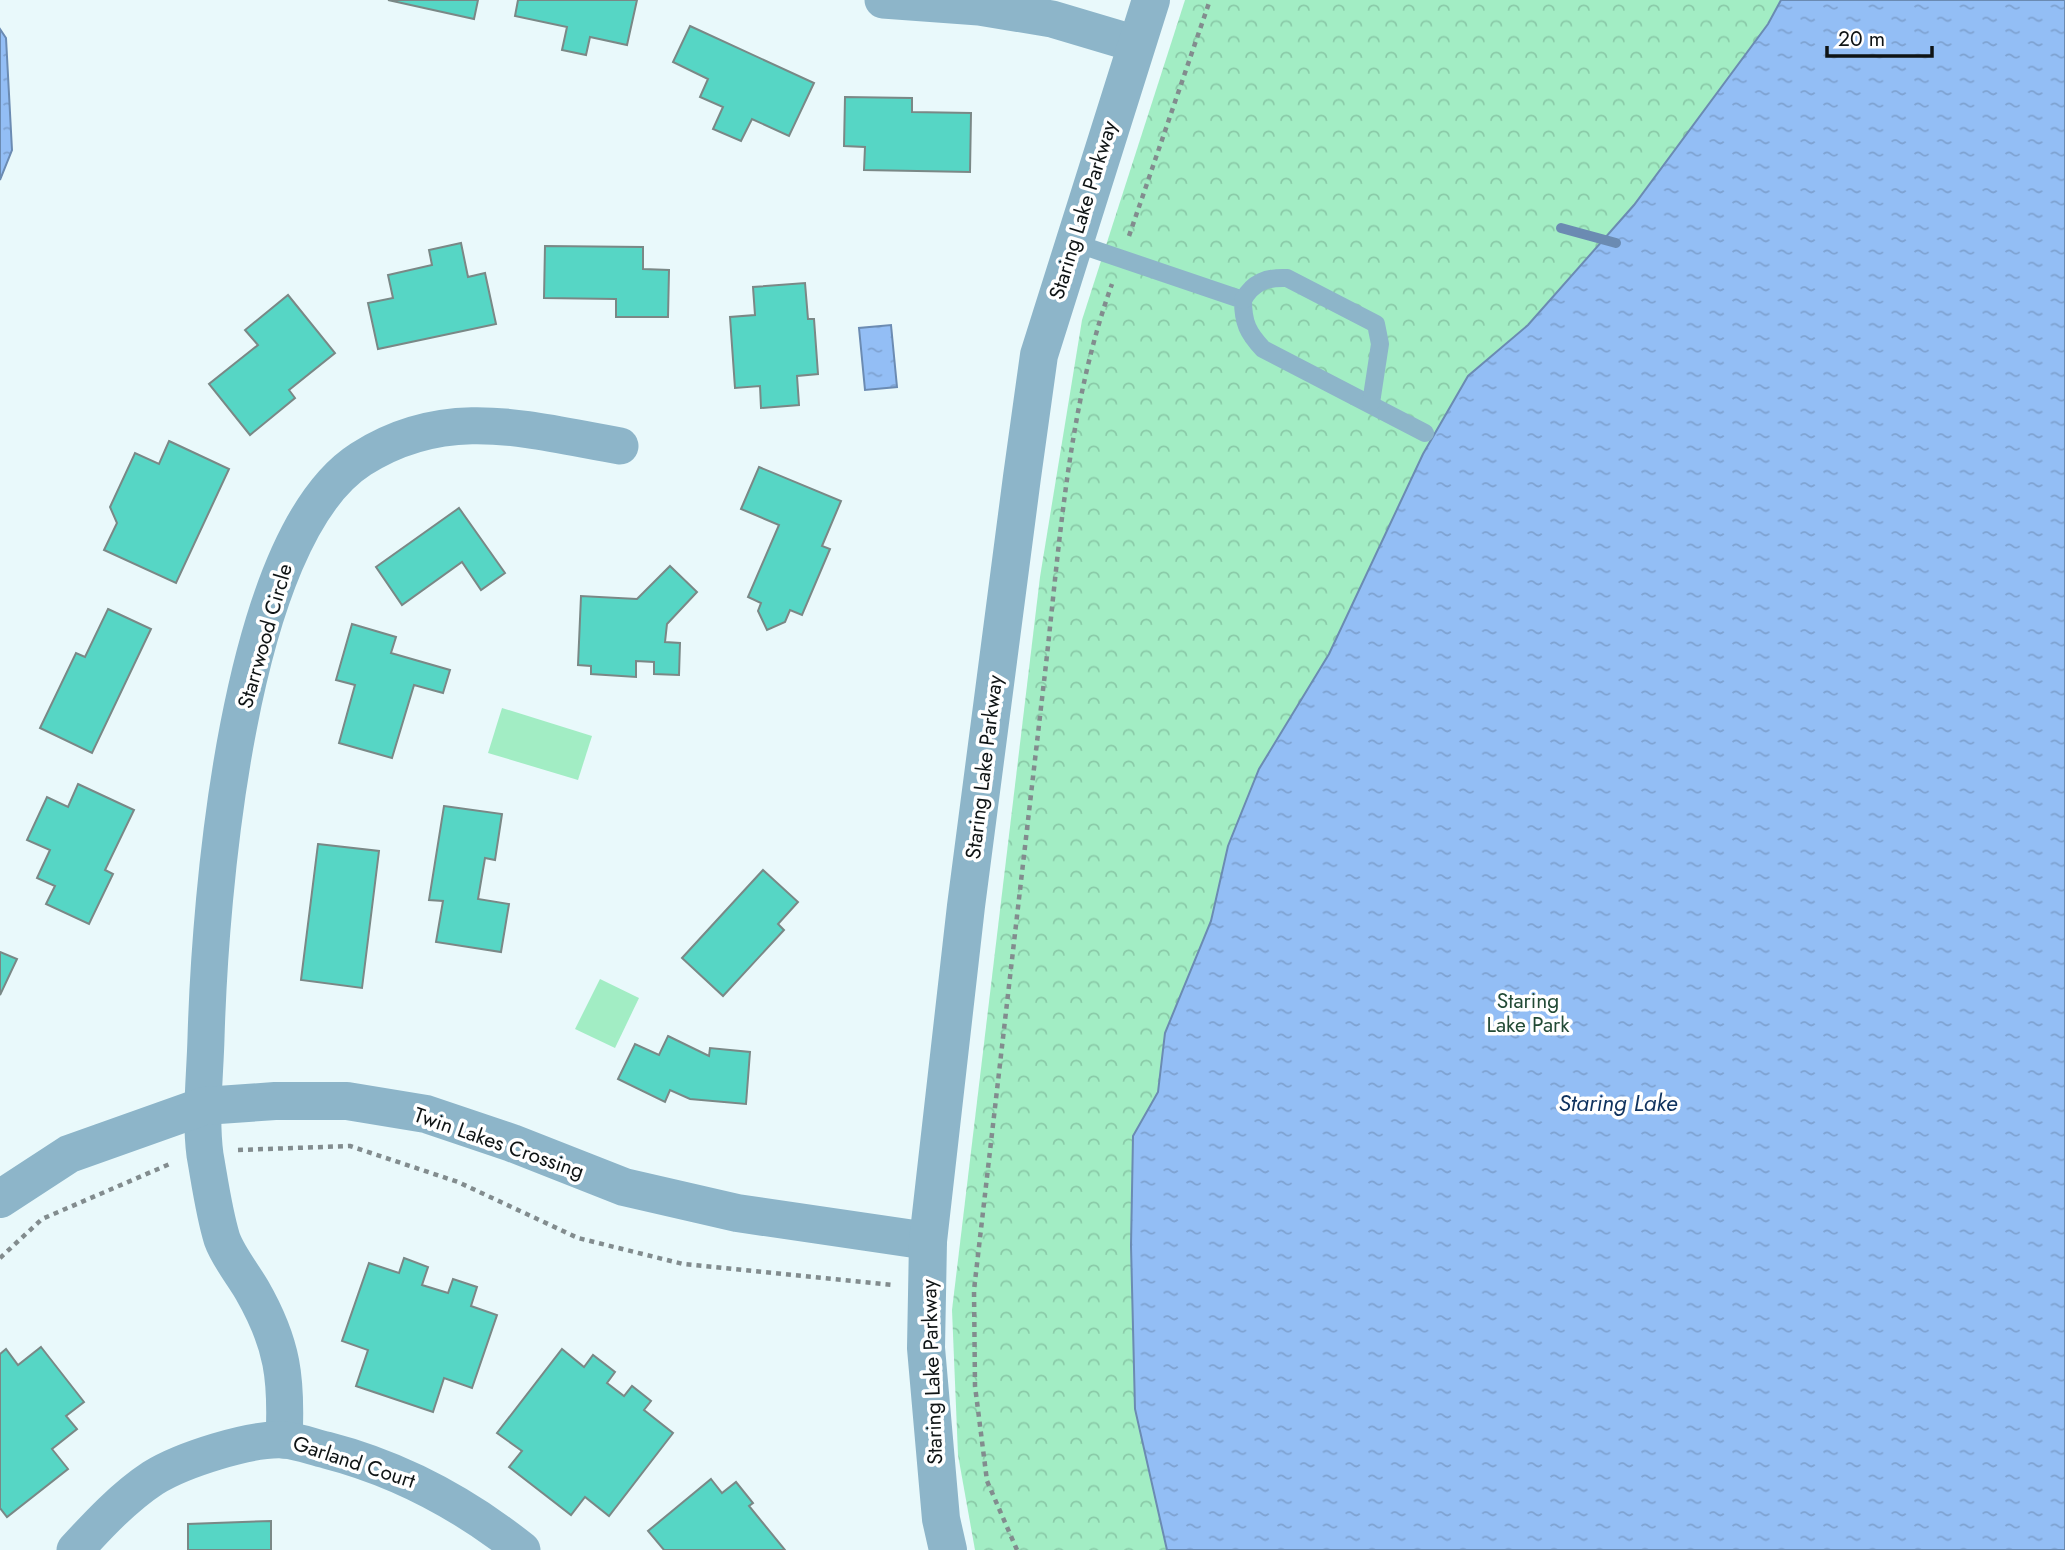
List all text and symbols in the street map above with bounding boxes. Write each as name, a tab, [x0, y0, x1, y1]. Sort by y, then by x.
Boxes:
scale bar	[1827, 14, 1932, 58]
text: 20 m	[1838, 24, 1885, 54]
street label: Staring Lake Parkway	[1042, 116, 1125, 303]
street label: Starrwood Circle	[230, 560, 300, 712]
street label: Staring Lake Parkway	[958, 672, 1010, 861]
park label: Staring Lake Park	[1486, 986, 1570, 1040]
water label: Staring Lake	[1559, 1086, 1678, 1120]
street label: Twin Lakes Crossing	[410, 1100, 588, 1186]
street label: Staring Lake Parkway	[914, 1278, 950, 1465]
street label: Garland Court	[289, 1428, 419, 1496]

